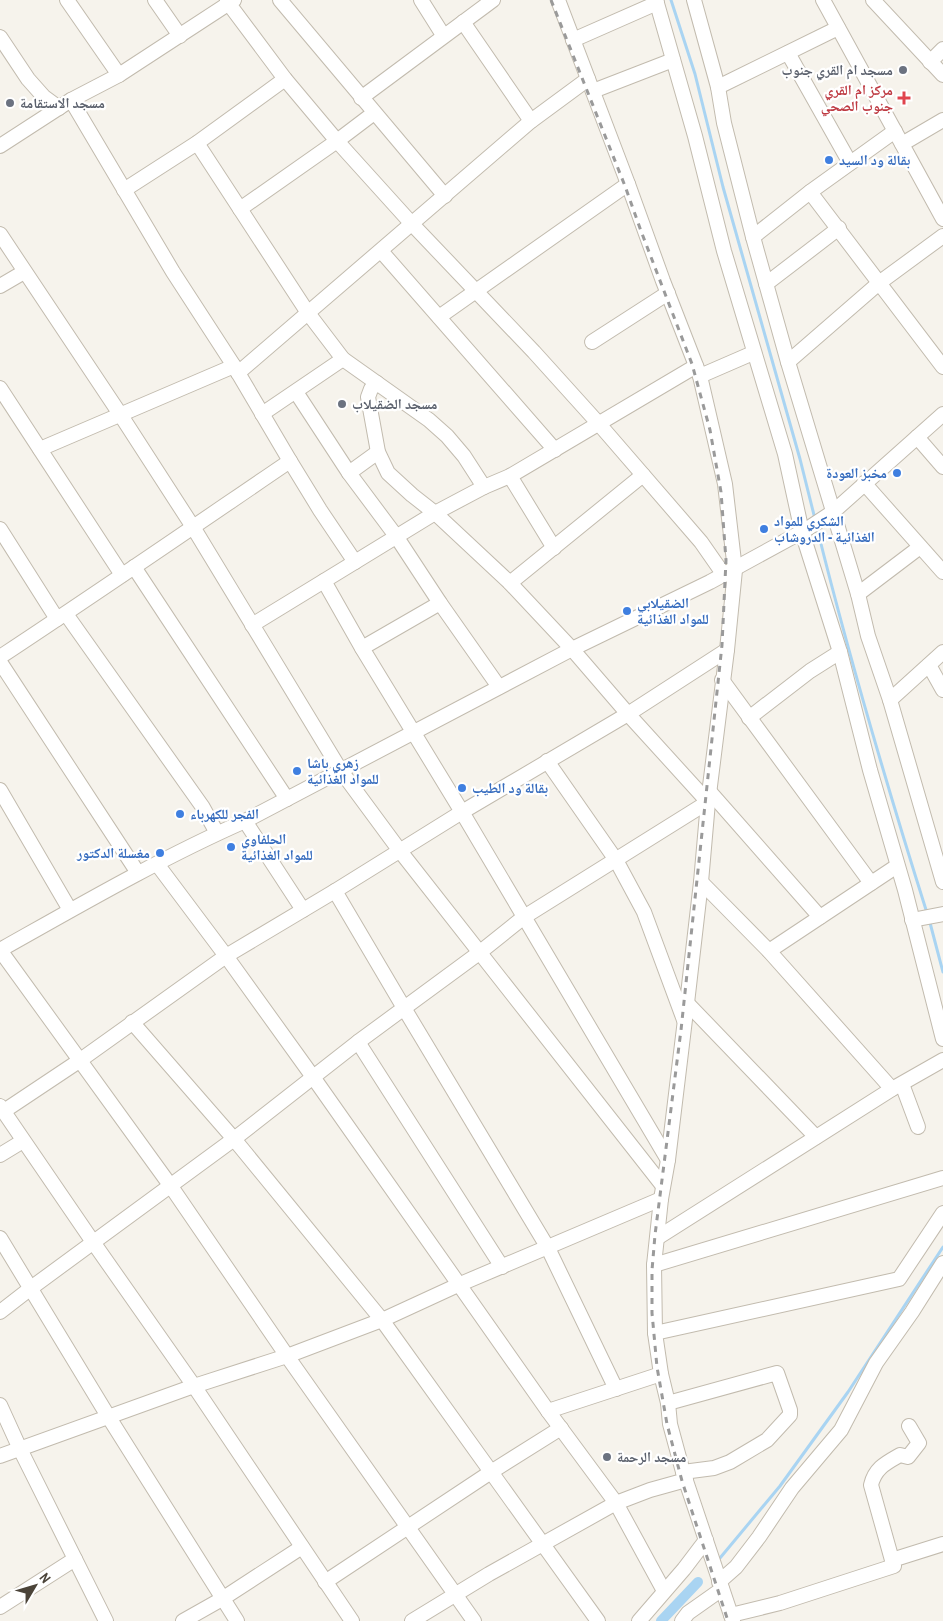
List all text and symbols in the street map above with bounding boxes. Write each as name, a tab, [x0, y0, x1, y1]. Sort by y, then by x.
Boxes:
place label: مسجد ام القري جنوب	[782, 61, 893, 81]
marker: مسجد ام القري جنوب	[897, 64, 909, 76]
place label: مركز ام القري جنوب الصحي	[821, 81, 893, 117]
marker: مركز ام القري جنوب الصحي	[897, 91, 911, 105]
place label: مسجد الاستقامة	[20, 94, 105, 112]
marker: مسجد الاستقامة	[4, 97, 16, 109]
place label: بقالة ود السيد	[839, 151, 910, 169]
marker: بقالة ود السيد	[823, 154, 835, 166]
place label: مسجد الضقيلاب	[352, 395, 437, 413]
marker: مسجد الضقيلاب	[336, 398, 348, 410]
place label: مخبز العودة	[826, 464, 887, 482]
marker: مخبز العودة	[891, 467, 903, 479]
place label: الشكري للمواد الغذائية - الدروشاب	[774, 512, 875, 546]
marker: الشكري للمواد الغذائية - الدروشاب	[758, 523, 770, 535]
place label: الضقيلابي للمواد الغذائية	[637, 594, 709, 628]
marker: الضقيلابي للمواد الغذائية	[621, 605, 633, 617]
place label: زهري باشا للمواد الغذائية	[307, 754, 379, 788]
marker: زهري باشا للمواد الغذائية	[291, 765, 303, 777]
place label: بقالة ود الطيب	[472, 779, 548, 797]
marker: بقالة ود الطيب	[456, 782, 468, 794]
place label: الفجر للكهرباء	[190, 805, 259, 823]
marker: الفجر للكهرباء	[174, 808, 186, 820]
place label: الحلفاوي للمواد الغذائية	[241, 830, 313, 864]
marker: الحلفاوي للمواد الغذائية	[225, 841, 237, 853]
place label: مغسلة الدكتور	[76, 844, 150, 862]
marker: مغسلة الدكتور	[154, 847, 166, 859]
place label: مسجد الرحمة	[617, 1448, 687, 1466]
marker: مسجد الرحمة	[601, 1451, 613, 1463]
north arrow	[10, 1561, 60, 1611]
text: N	[36, 1569, 55, 1587]

